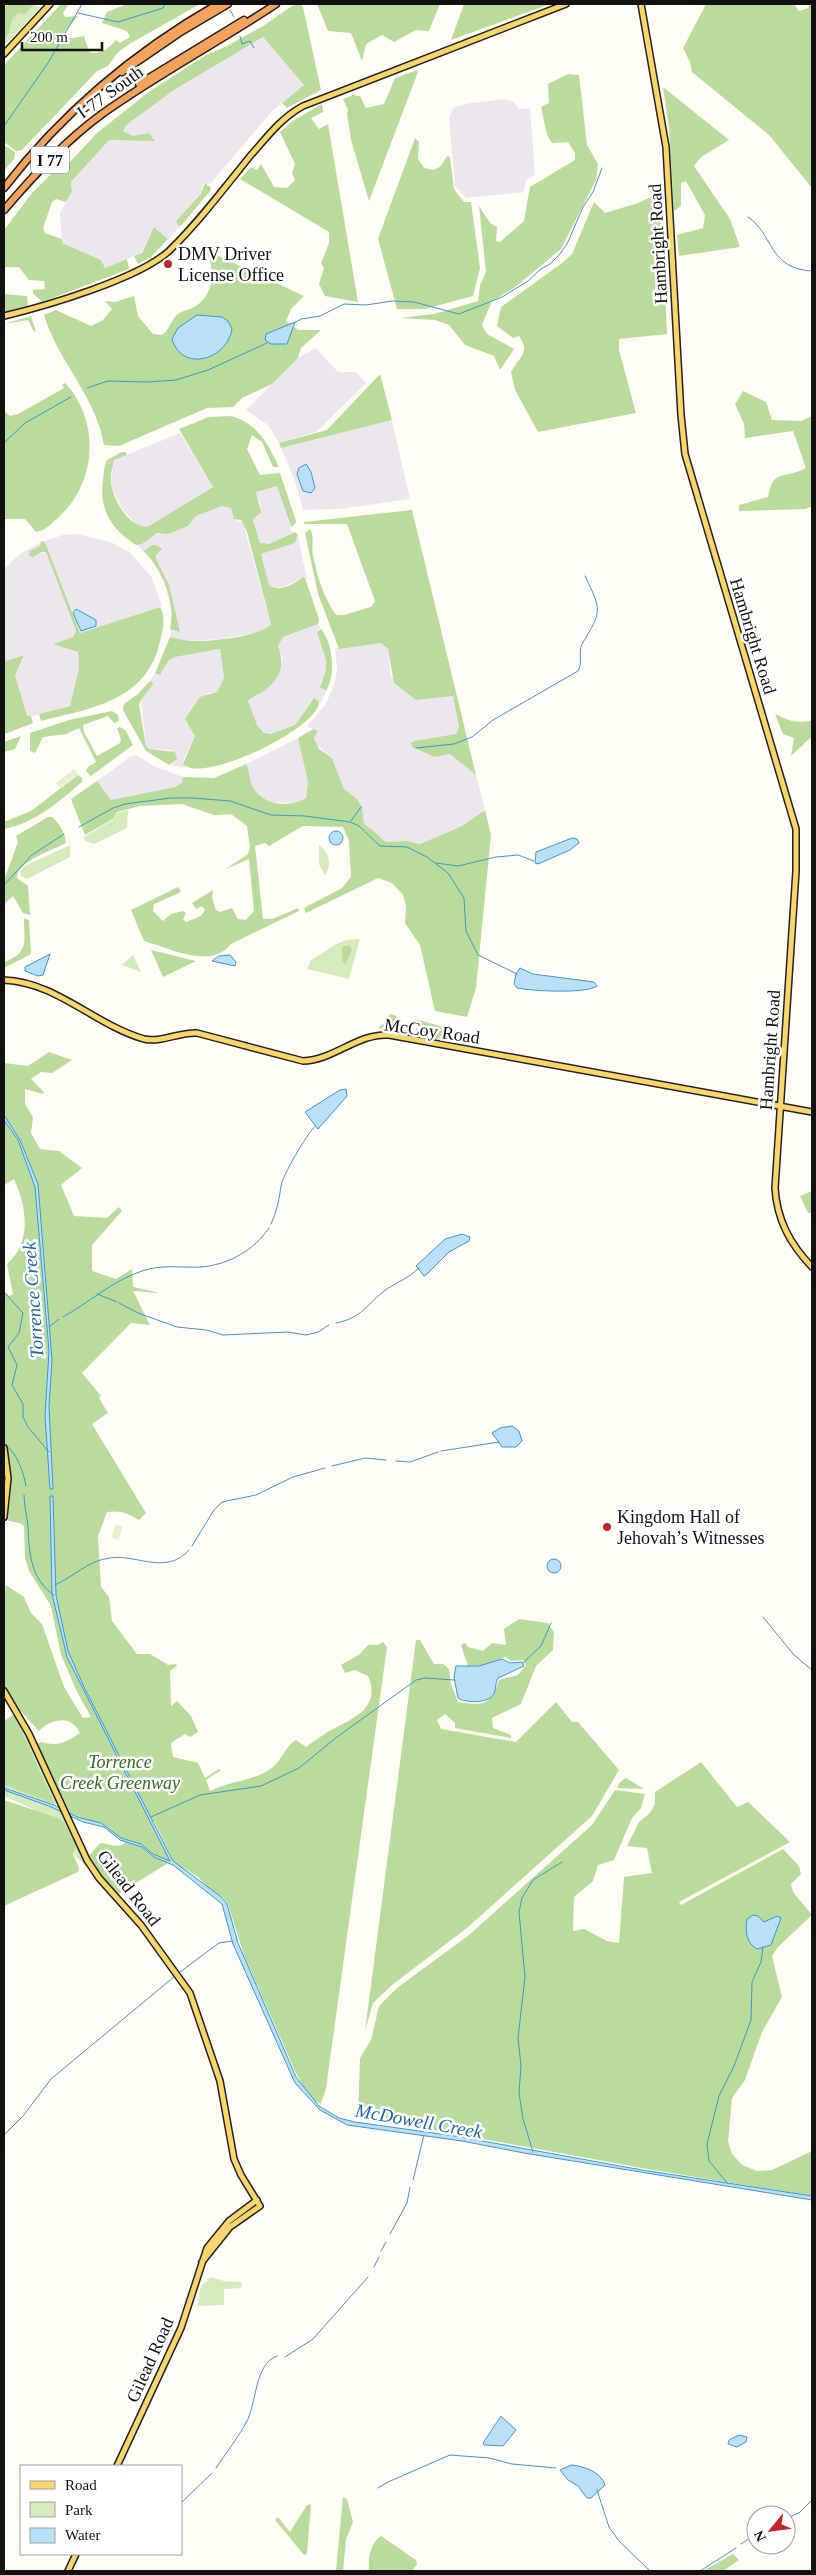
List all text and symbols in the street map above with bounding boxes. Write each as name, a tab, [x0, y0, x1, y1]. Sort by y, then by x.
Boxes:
scale bar	[22, 20, 102, 52]
text: 200 m	[30, 29, 68, 45]
street label: I-77 South	[73, 61, 147, 123]
road number: I 77	[31, 146, 69, 174]
street label: Hambright Road	[645, 183, 671, 305]
place label: DMV Driver License Office	[178, 244, 284, 285]
marker: DMV Driver License Office	[162, 258, 174, 270]
street label: Hambright Road	[726, 575, 780, 697]
street label: Hambright Road	[756, 989, 784, 1111]
street label: McCoy Road	[383, 1014, 481, 1048]
water label: Torrence Creek	[18, 1241, 48, 1359]
place label: Kingdom Hall of Jehovah’s Witnesses	[617, 1507, 764, 1548]
marker: Kingdom Hall of Jehovah’s Witnesses	[601, 1521, 613, 1533]
park label: Torrence Creek Greenway	[60, 1752, 180, 1793]
street label: Gilead Road	[93, 1846, 165, 1930]
water label: McDowell Creek	[353, 2099, 485, 2143]
street label: Gilead Road	[122, 2315, 178, 2405]
legend	[20, 2465, 182, 2555]
text: Road	[65, 2477, 97, 2493]
text: Park	[65, 2502, 93, 2518]
north arrow	[746, 2505, 796, 2555]
text: Water	[65, 2527, 100, 2543]
text: N	[751, 2528, 769, 2544]

